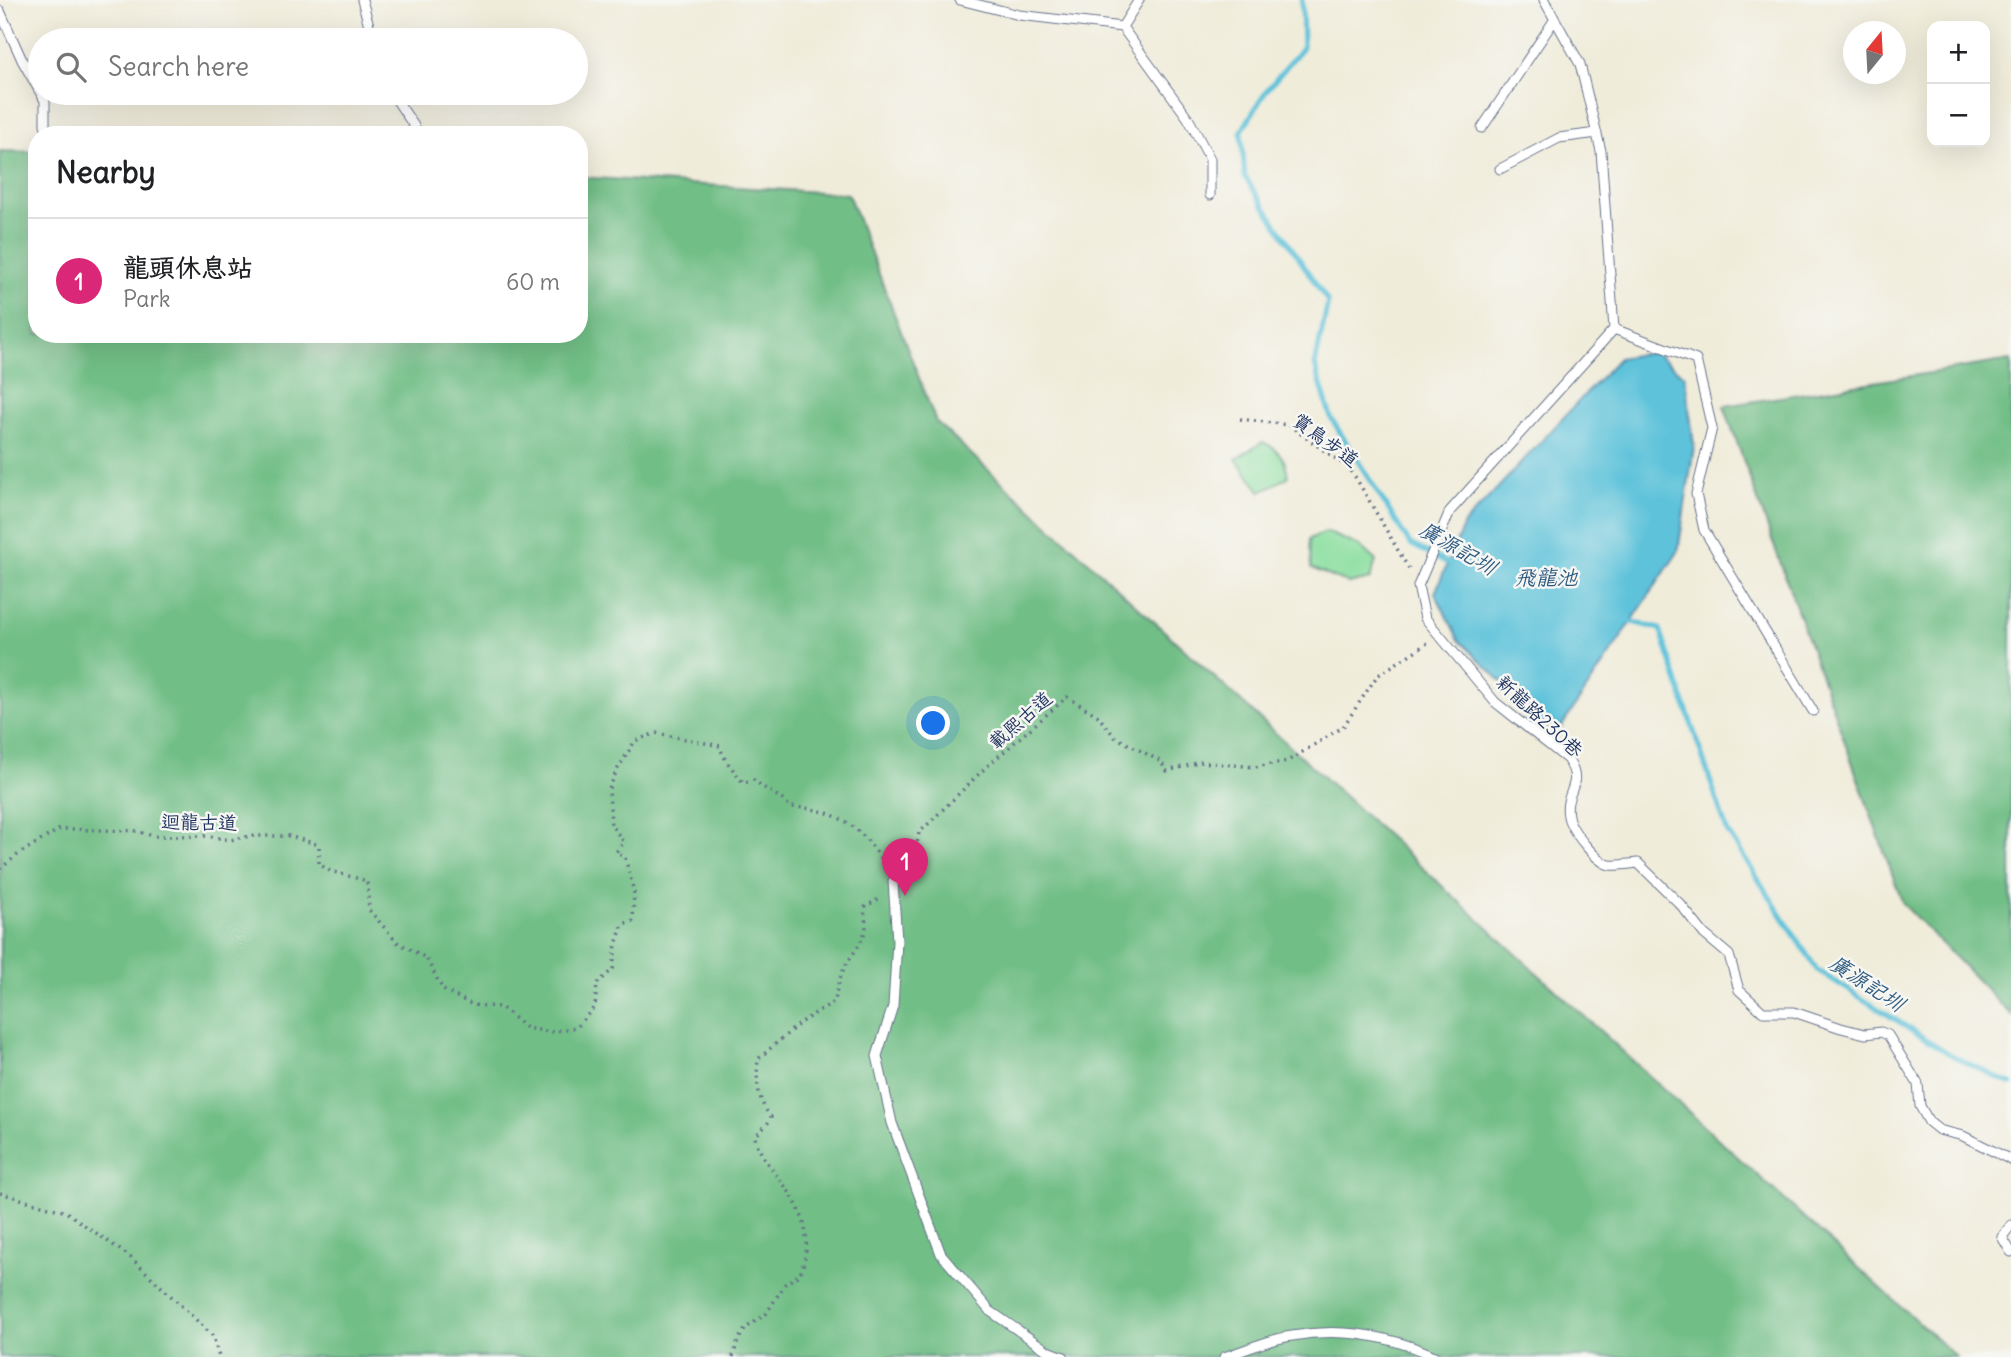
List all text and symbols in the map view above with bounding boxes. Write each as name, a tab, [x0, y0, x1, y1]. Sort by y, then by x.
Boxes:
north arrow	[1843, 21, 1906, 84]
map controls	[1927, 21, 1990, 147]
button: +	[1927, 21, 1990, 84]
search box	[28, 28, 588, 105]
icon: search	[52, 48, 90, 86]
text: Search here	[108, 50, 249, 83]
button: −	[1927, 84, 1990, 147]
text: Nearby	[56, 153, 156, 191]
text: 龍頭休息站	[123, 251, 253, 284]
text: 1	[74, 267, 84, 296]
text: 60 m	[506, 267, 560, 296]
text: Park	[123, 284, 171, 313]
street label: 賞鳥步道	[1288, 408, 1364, 472]
water label: 廣源記圳	[1415, 515, 1503, 582]
water label: 飛龍池	[1515, 564, 1578, 591]
street label: 新龍路230巷	[1492, 670, 1588, 762]
street label: 載熙古道	[983, 686, 1057, 754]
your location	[916, 706, 950, 740]
street label: 迴龍古道	[161, 809, 237, 835]
pin: 1	[882, 838, 928, 896]
water label: 廣源記圳	[1824, 949, 1911, 1018]

